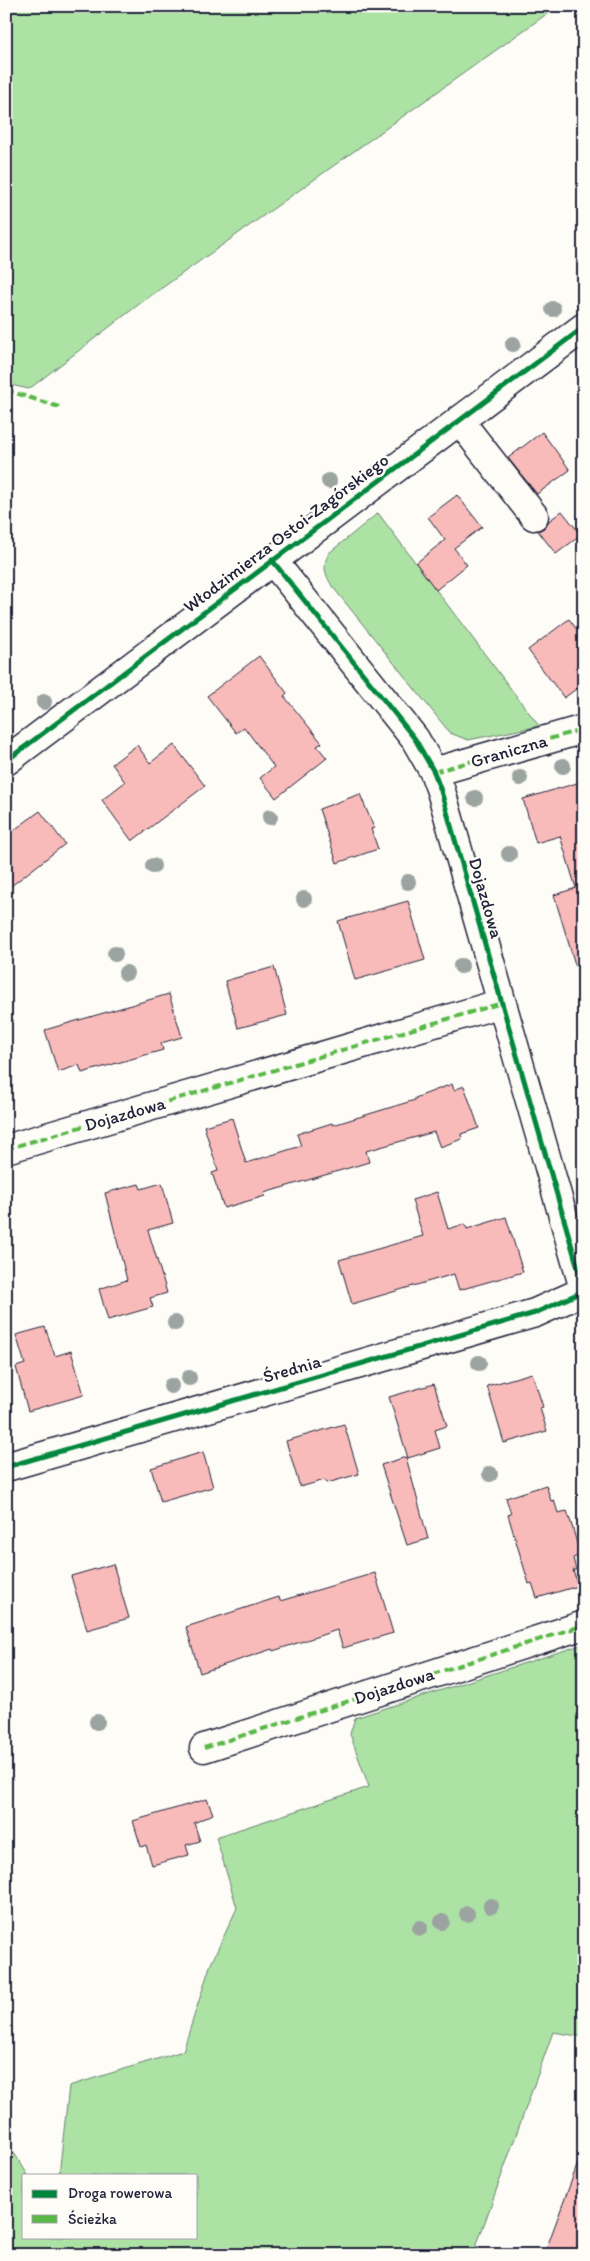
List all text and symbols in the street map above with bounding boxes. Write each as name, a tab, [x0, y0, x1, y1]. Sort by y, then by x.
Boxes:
street label: Włodzimierza Ostoi-Zagórskiego	[179, 449, 393, 617]
street label: Graniczna	[468, 729, 551, 772]
street label: Dojazdowa	[464, 855, 508, 942]
street label: Dojazdowa	[82, 1092, 169, 1136]
street label: Średnia	[260, 1350, 324, 1388]
street label: Dojazdowa	[351, 1663, 438, 1709]
legend	[22, 2174, 198, 2238]
text: Droga rowerowa	[68, 2184, 172, 2202]
text: Ścieżka	[68, 2210, 117, 2228]

